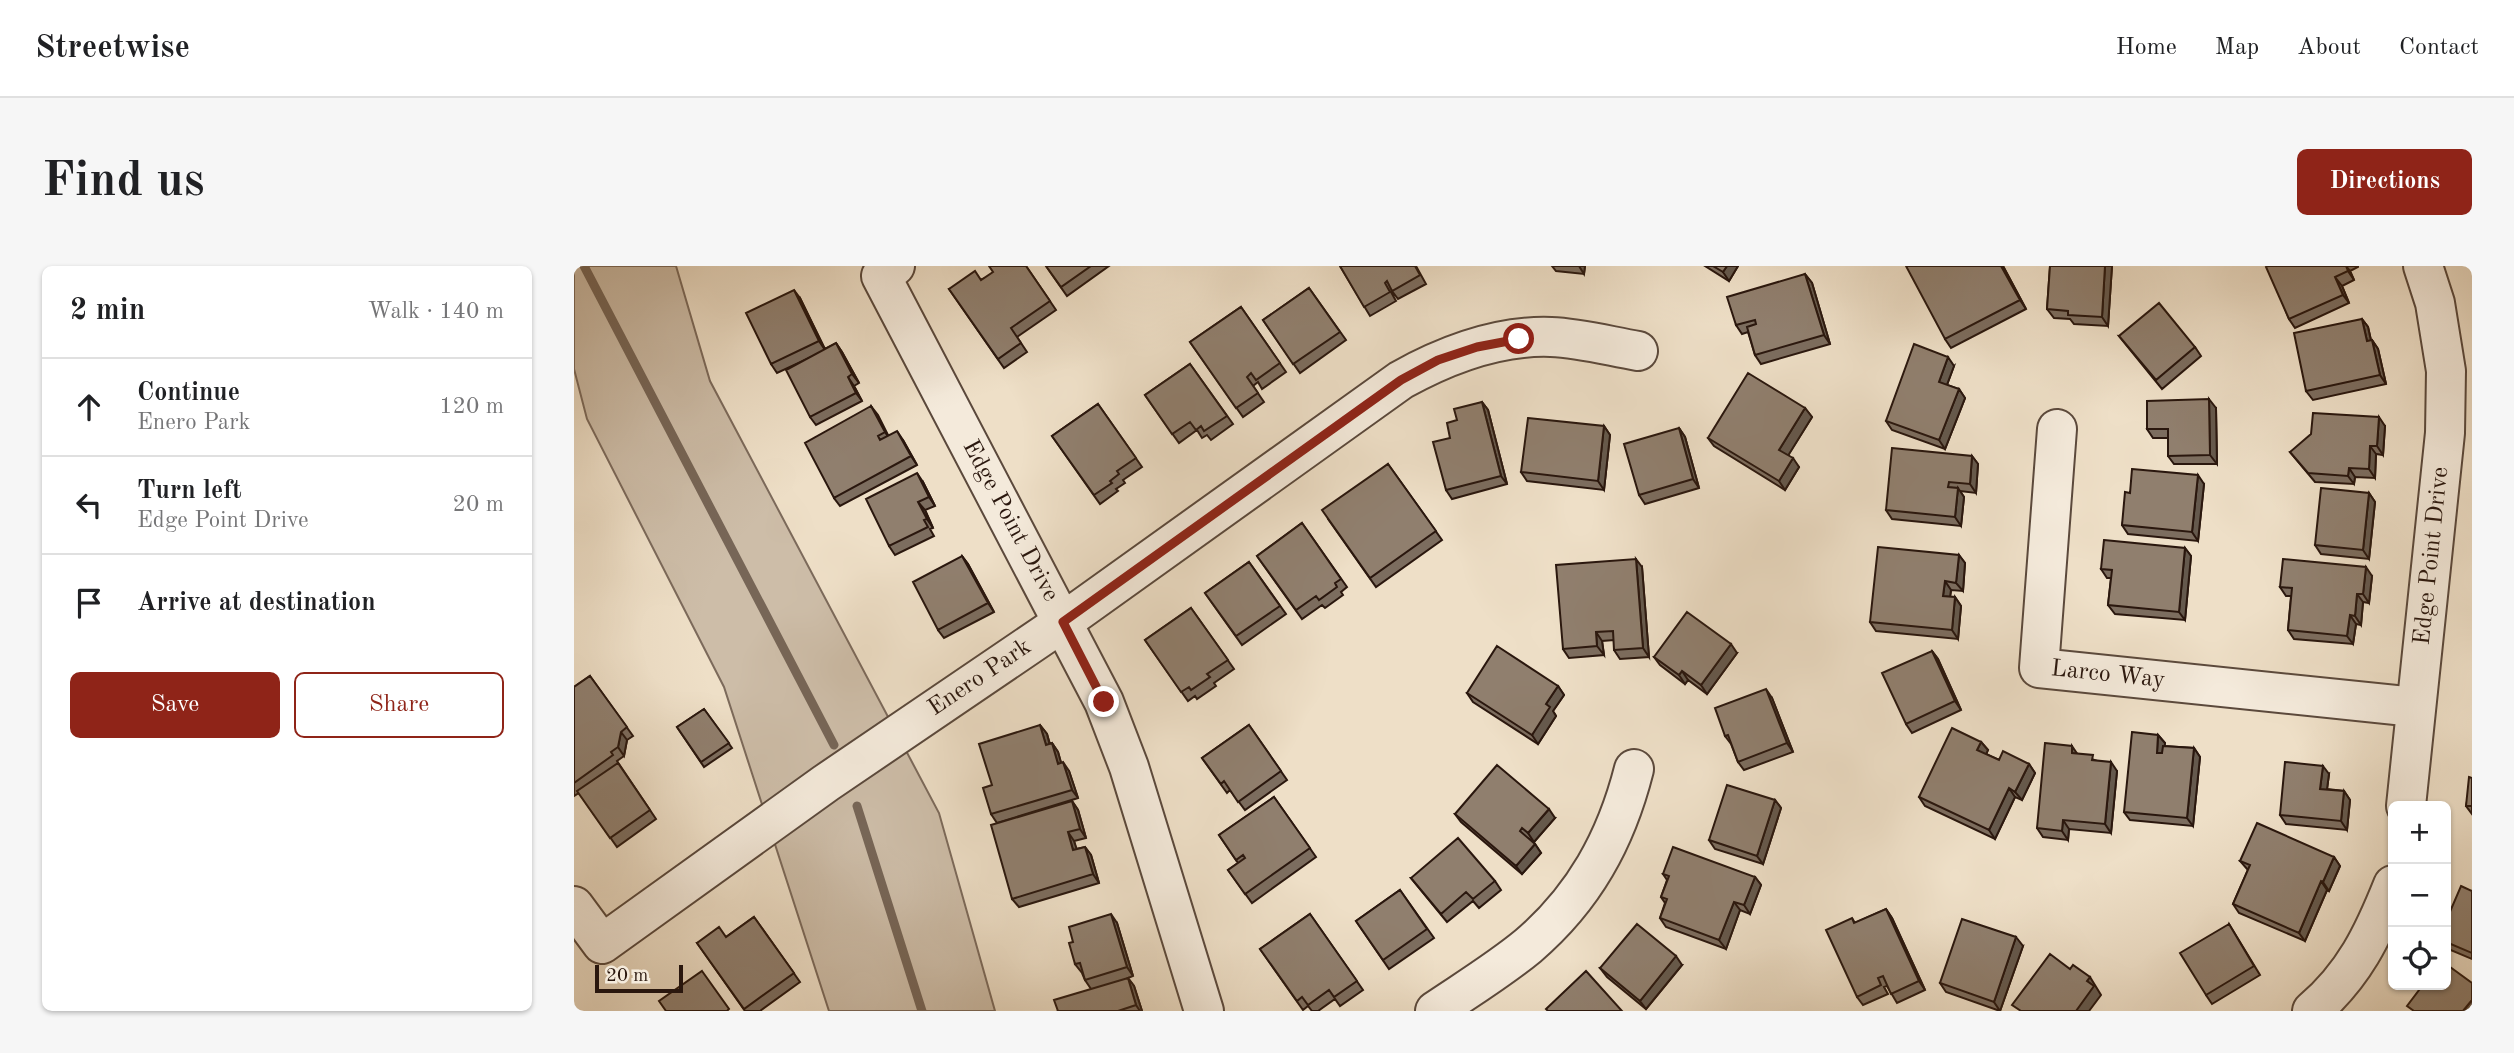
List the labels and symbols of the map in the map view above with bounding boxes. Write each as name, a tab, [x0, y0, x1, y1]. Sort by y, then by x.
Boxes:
route start	[1503, 323, 1534, 354]
street label: Edge Point Drive	[957, 436, 1063, 606]
street label: Edge Point Drive	[2411, 466, 2453, 646]
street label: Enero Park	[924, 635, 1036, 721]
street label: Larco Way	[2050, 657, 2167, 693]
route end	[1088, 686, 1119, 717]
scale bar	[595, 962, 682, 994]

